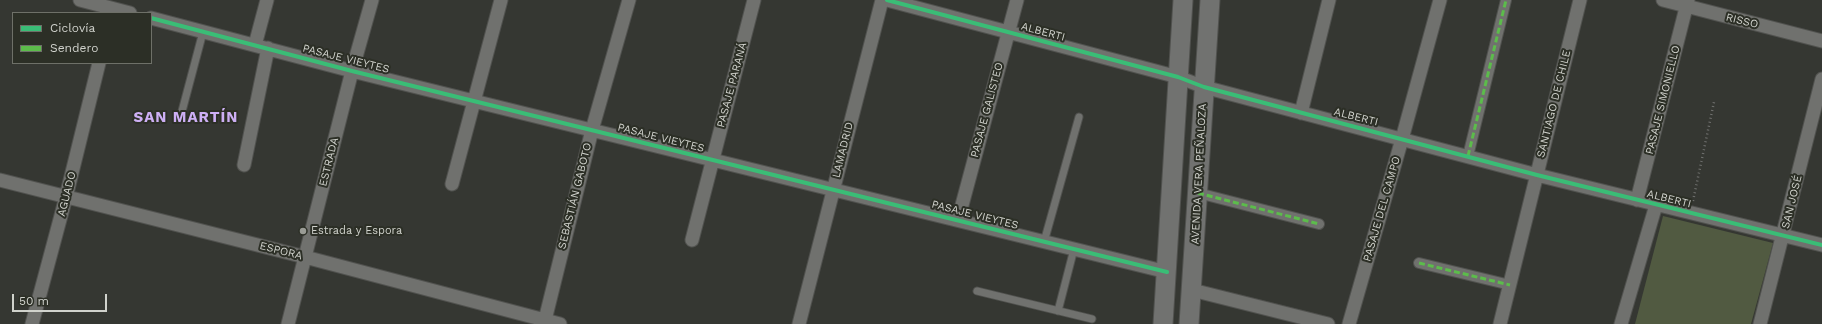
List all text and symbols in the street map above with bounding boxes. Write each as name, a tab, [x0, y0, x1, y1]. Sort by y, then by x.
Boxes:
street label: RISSO	[1724, 11, 1760, 31]
legend	[12, 12, 152, 64]
street label: ALBERTI	[1020, 20, 1066, 44]
text: Ciclovía	[50, 21, 95, 35]
text: Sendero	[50, 41, 98, 55]
street label: PASAJE PARANÁ	[714, 41, 750, 129]
street label: PASAJE VIEYTES	[301, 42, 391, 76]
street label: PASAJE SIMONIELLO	[1643, 44, 1683, 156]
street label: SANTIAGO DE CHILE	[1534, 49, 1574, 159]
street label: PASAJE GALISTEO	[968, 61, 1006, 159]
street label: AVENIDA VERA PEÑALOZA	[1189, 103, 1209, 245]
street label: ALBERTI	[1333, 105, 1379, 129]
district label: SAN MARTÍN	[134, 109, 238, 127]
street label: PASAJE VIEYTES	[616, 121, 706, 155]
street label: LAMADRID	[830, 121, 856, 179]
street label: ESTRADA	[317, 136, 341, 188]
street label: SEBASTIÁN GABOTO	[555, 142, 595, 250]
street label: PASAJE DEL CAMPO	[1361, 155, 1403, 263]
street label: AGUADO	[55, 170, 79, 218]
street label: SAN JOSÉ	[1779, 174, 1805, 230]
street label: ALBERTI	[1646, 187, 1692, 211]
street label: PASAJE VIEYTES	[930, 198, 1020, 232]
place label: Estrada y Espora	[311, 224, 402, 238]
marker: Estrada y Espora	[298, 226, 308, 236]
street label: ESPORA	[258, 239, 304, 263]
scale bar	[14, 286, 109, 312]
text: 50 m	[19, 294, 49, 308]

